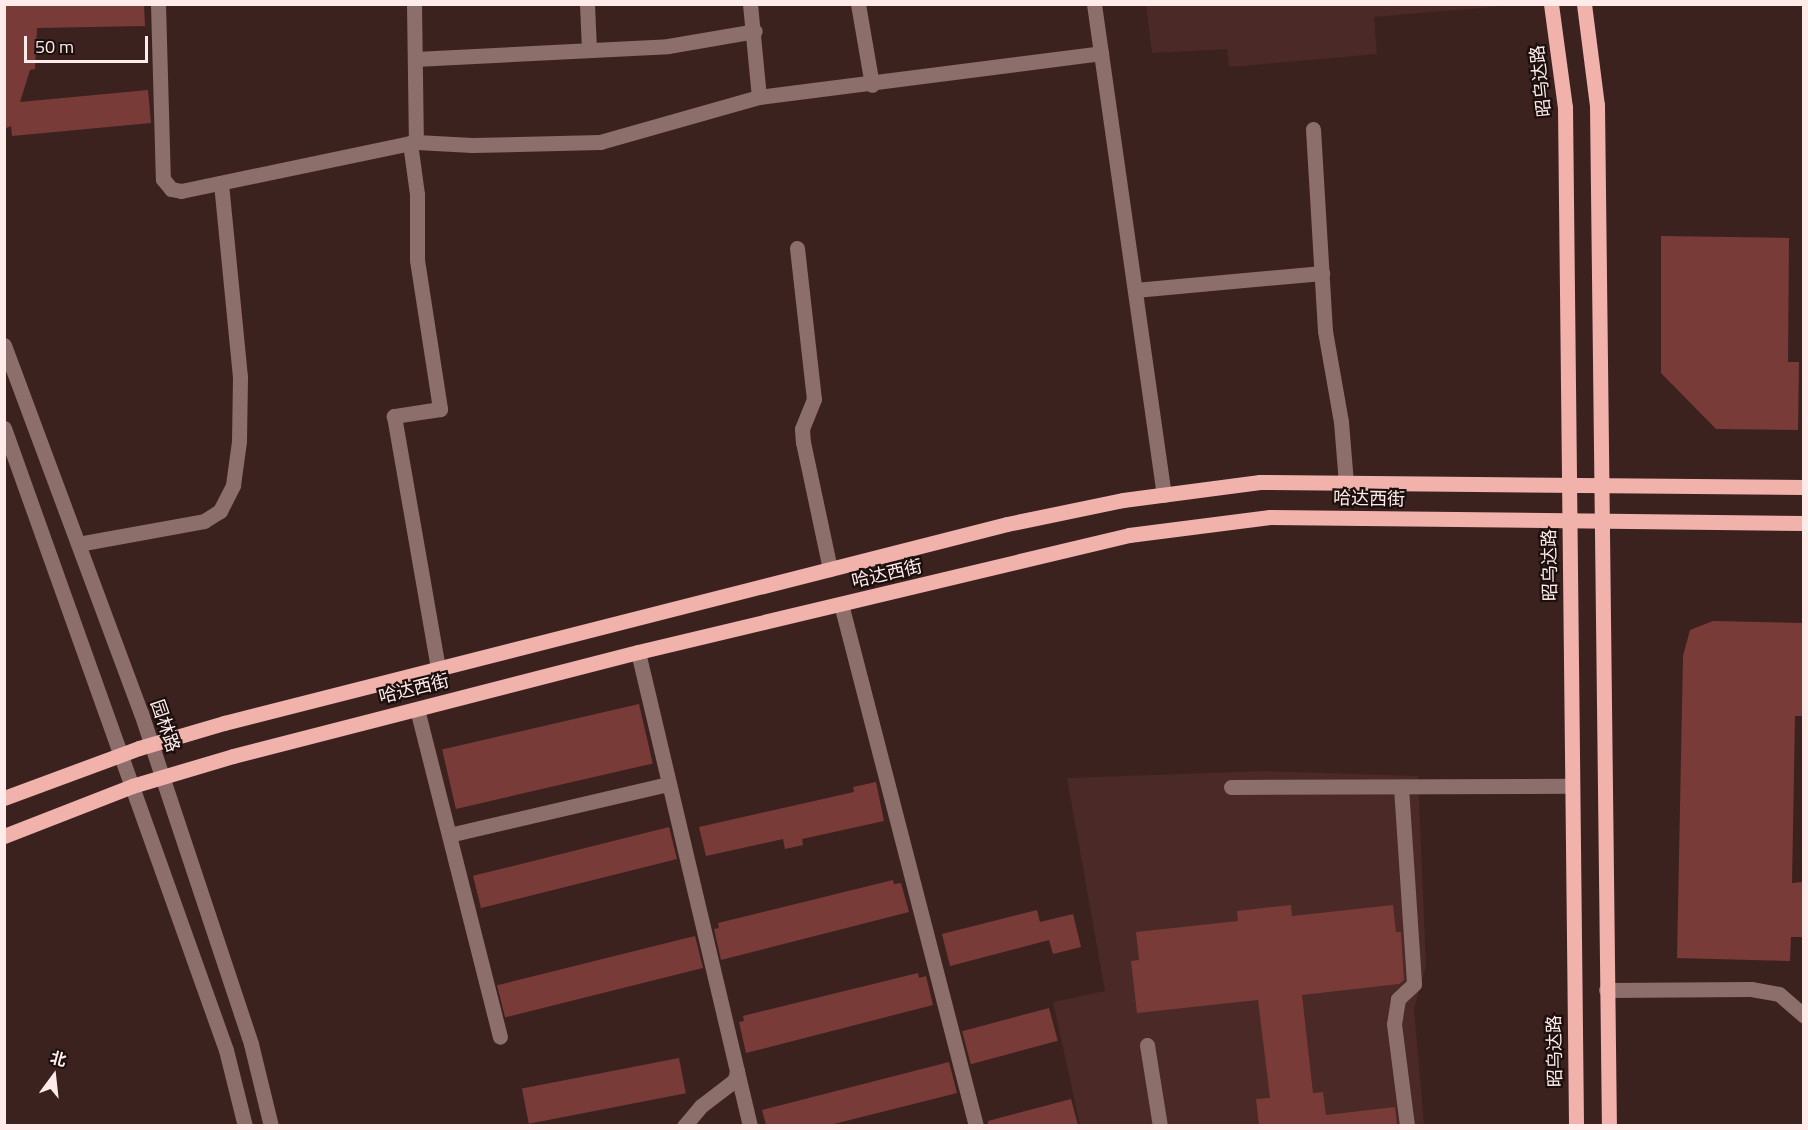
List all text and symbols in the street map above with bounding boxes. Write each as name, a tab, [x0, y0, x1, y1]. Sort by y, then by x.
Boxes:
scale bar	[27, 24, 152, 62]
text: 50 m	[35, 33, 74, 60]
street label: 昭乌达路	[1526, 44, 1556, 118]
street label: 哈达西街	[1333, 488, 1405, 510]
street label: 昭乌达路	[1539, 529, 1561, 601]
street label: 哈达西街	[849, 555, 925, 593]
street label: 哈达西街	[376, 670, 452, 708]
street label: 园林路	[146, 697, 184, 755]
street label: 昭乌达路	[1544, 1015, 1566, 1087]
text: 北	[48, 1045, 69, 1072]
north arrow	[24, 1046, 84, 1106]

